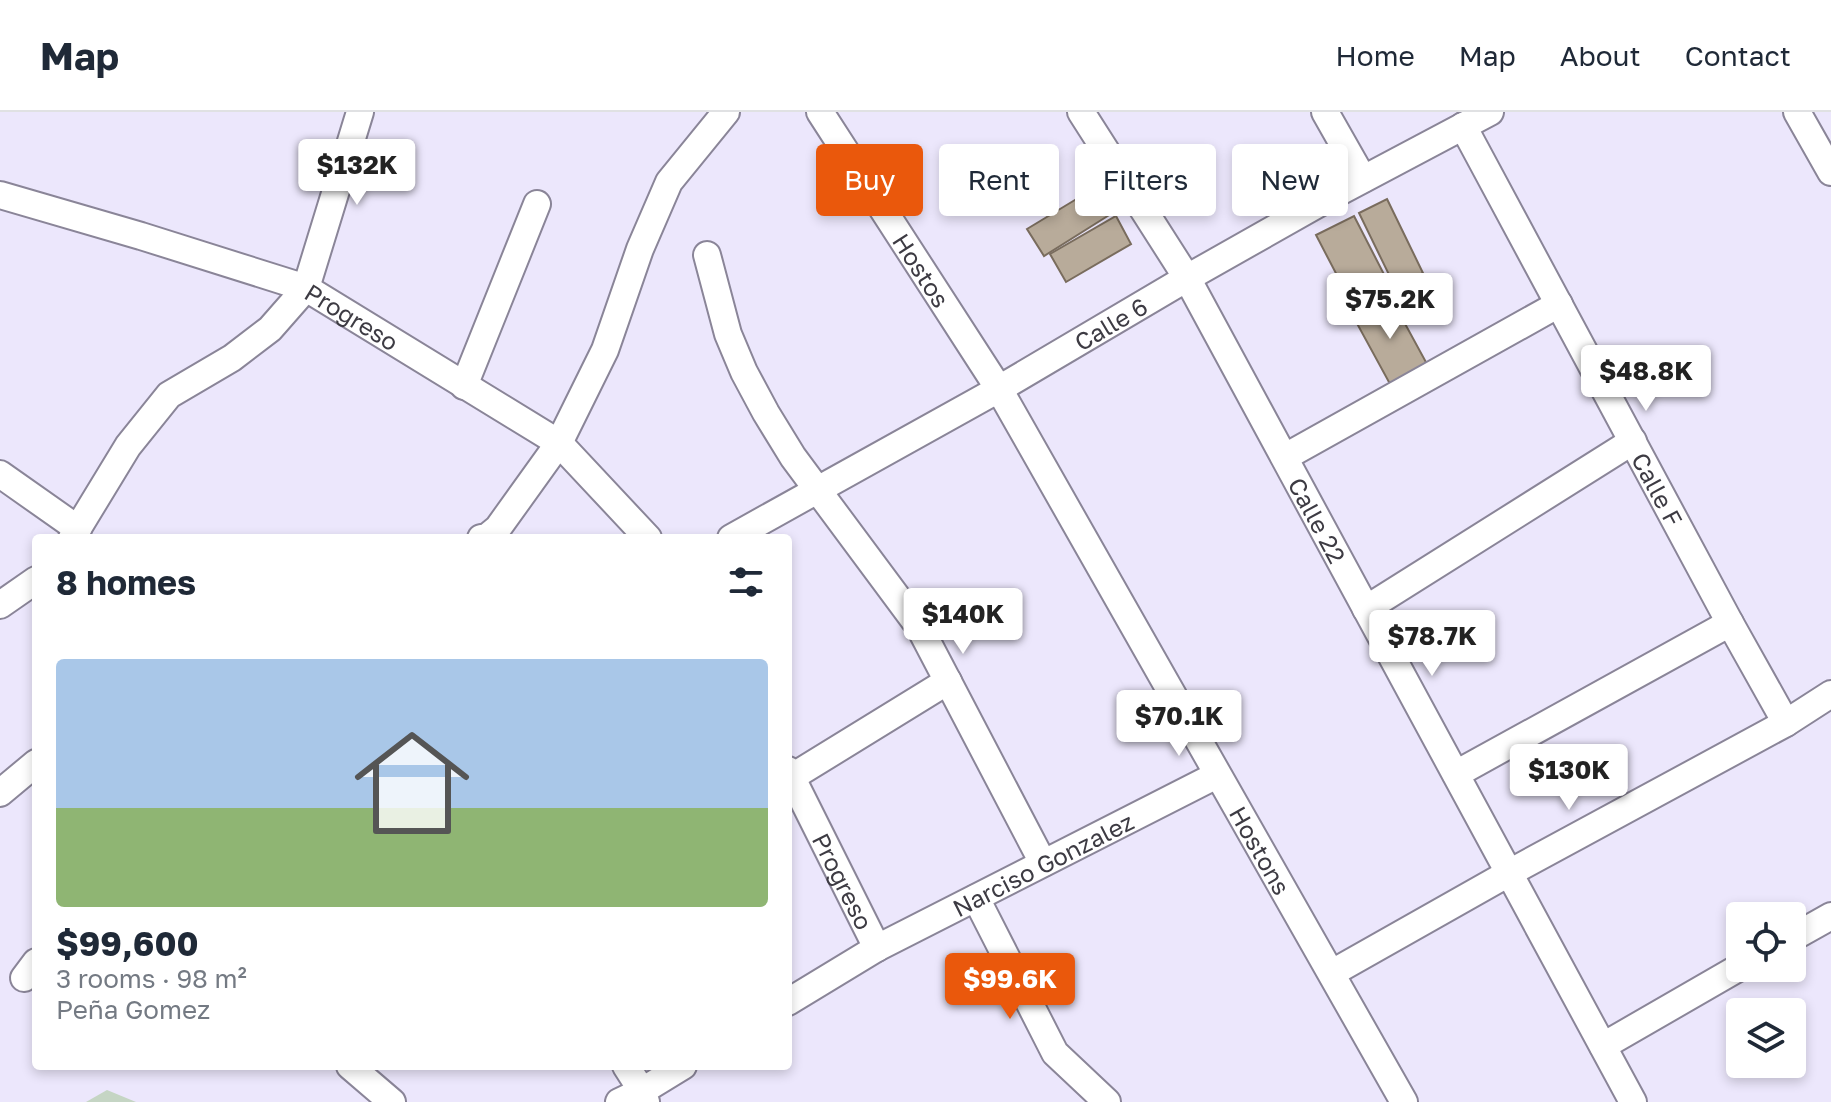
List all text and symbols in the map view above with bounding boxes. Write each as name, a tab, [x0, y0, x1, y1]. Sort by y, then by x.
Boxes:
text: Map	[40, 33, 119, 78]
text: Home	[1336, 39, 1415, 72]
text: Map	[1459, 39, 1516, 72]
text: About	[1560, 39, 1641, 72]
text: Contact	[1685, 39, 1791, 72]
pin: $132K	[301, 139, 413, 207]
chip: Buy	[816, 144, 923, 216]
chip: Rent	[939, 144, 1059, 216]
chip: Filters	[1075, 144, 1216, 216]
chip: New	[1232, 144, 1348, 216]
text: $132K	[316, 149, 398, 180]
street label: Hostos	[888, 228, 957, 312]
pin: $75.2K	[1325, 273, 1455, 341]
street label: Progreso	[300, 277, 404, 356]
text: $75.2K	[1345, 283, 1435, 314]
street label: Calle 6	[1069, 291, 1152, 356]
pin: $48.8K	[1581, 345, 1711, 413]
text: $48.8K	[1599, 355, 1693, 386]
street label: Calle F	[1626, 447, 1690, 531]
street label: Calle 22	[1283, 472, 1353, 568]
icon: filters	[724, 560, 768, 604]
text: 8 homes	[56, 562, 196, 602]
pin: $140K	[907, 588, 1019, 656]
text: $140K	[922, 598, 1004, 629]
pin: $78.7K	[1367, 610, 1497, 678]
text: $78.7K	[1387, 620, 1477, 651]
pin: $70.1K	[1114, 690, 1244, 758]
text: $70.1K	[1134, 700, 1224, 731]
icon: home	[340, 711, 484, 855]
pin: $130K	[1513, 744, 1625, 812]
text: $130K	[1528, 754, 1610, 785]
street label: Hostons	[1224, 801, 1297, 899]
street label: Narciso Gonzalez	[947, 806, 1138, 922]
street label: Progreso	[807, 828, 880, 934]
map controls	[1726, 902, 1806, 1078]
button: locate	[1726, 902, 1806, 982]
text: $99,600	[56, 923, 199, 963]
pin: $99.6K	[945, 953, 1075, 1021]
text: 3 rooms · 98 m²	[56, 963, 247, 994]
text: $99.6K	[963, 963, 1057, 994]
text: Peña Gomez	[56, 994, 210, 1025]
button: layers	[1726, 998, 1806, 1078]

